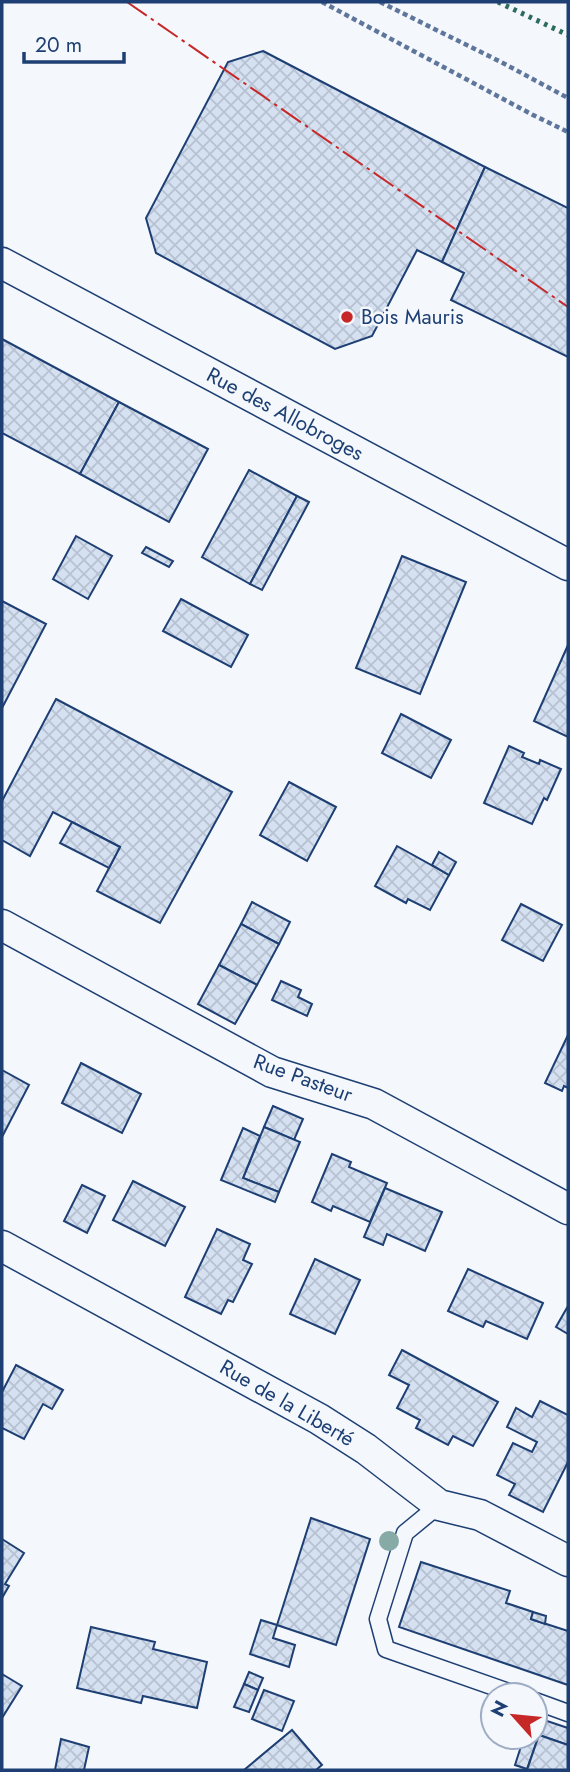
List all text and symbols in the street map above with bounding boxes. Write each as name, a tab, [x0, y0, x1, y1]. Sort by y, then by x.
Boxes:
scale bar	[24, 21, 124, 65]
text: 20 m	[35, 30, 82, 60]
place label: Bois Mauris	[361, 302, 464, 332]
marker: Bois Mauris	[339, 309, 355, 325]
street label: Rue des Allobroges	[201, 360, 369, 468]
street label: Rue Pasteur	[249, 1046, 357, 1110]
street label: Rue de la Liberté	[214, 1352, 360, 1454]
north arrow	[479, 1681, 549, 1751]
text: N	[484, 1696, 515, 1721]

